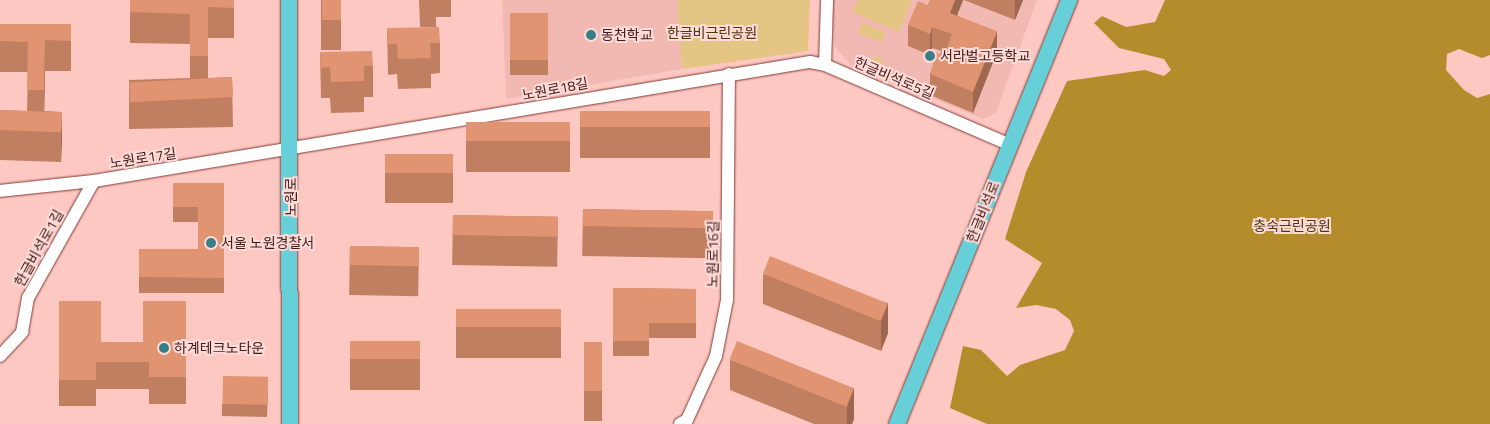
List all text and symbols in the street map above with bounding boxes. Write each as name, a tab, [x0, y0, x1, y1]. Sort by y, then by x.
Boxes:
park label: 한글비근린공원	[667, 25, 757, 41]
place label: 동천학교	[601, 27, 653, 43]
marker: 동천학교	[585, 29, 597, 41]
place label: 서라벌고등학교	[940, 48, 1030, 64]
marker: 서라벌고등학교	[924, 50, 936, 62]
street label: 한글비석로5길	[852, 54, 936, 102]
street label: 노원로18길	[520, 74, 590, 104]
street label: 노원로17길	[108, 144, 178, 172]
street label: 노원로	[283, 178, 299, 216]
street label: 한글비석로	[963, 179, 1003, 245]
street label: 한글비석로1길	[11, 207, 67, 289]
park label: 충숙근린공원	[1253, 218, 1331, 234]
street label: 노원로16길	[704, 220, 722, 288]
place label: 서울 노원경찰서	[221, 235, 314, 251]
marker: 서울 노원경찰서	[205, 237, 217, 249]
place label: 하계테크노타운	[174, 340, 264, 356]
marker: 하계테크노타운	[158, 342, 170, 354]

